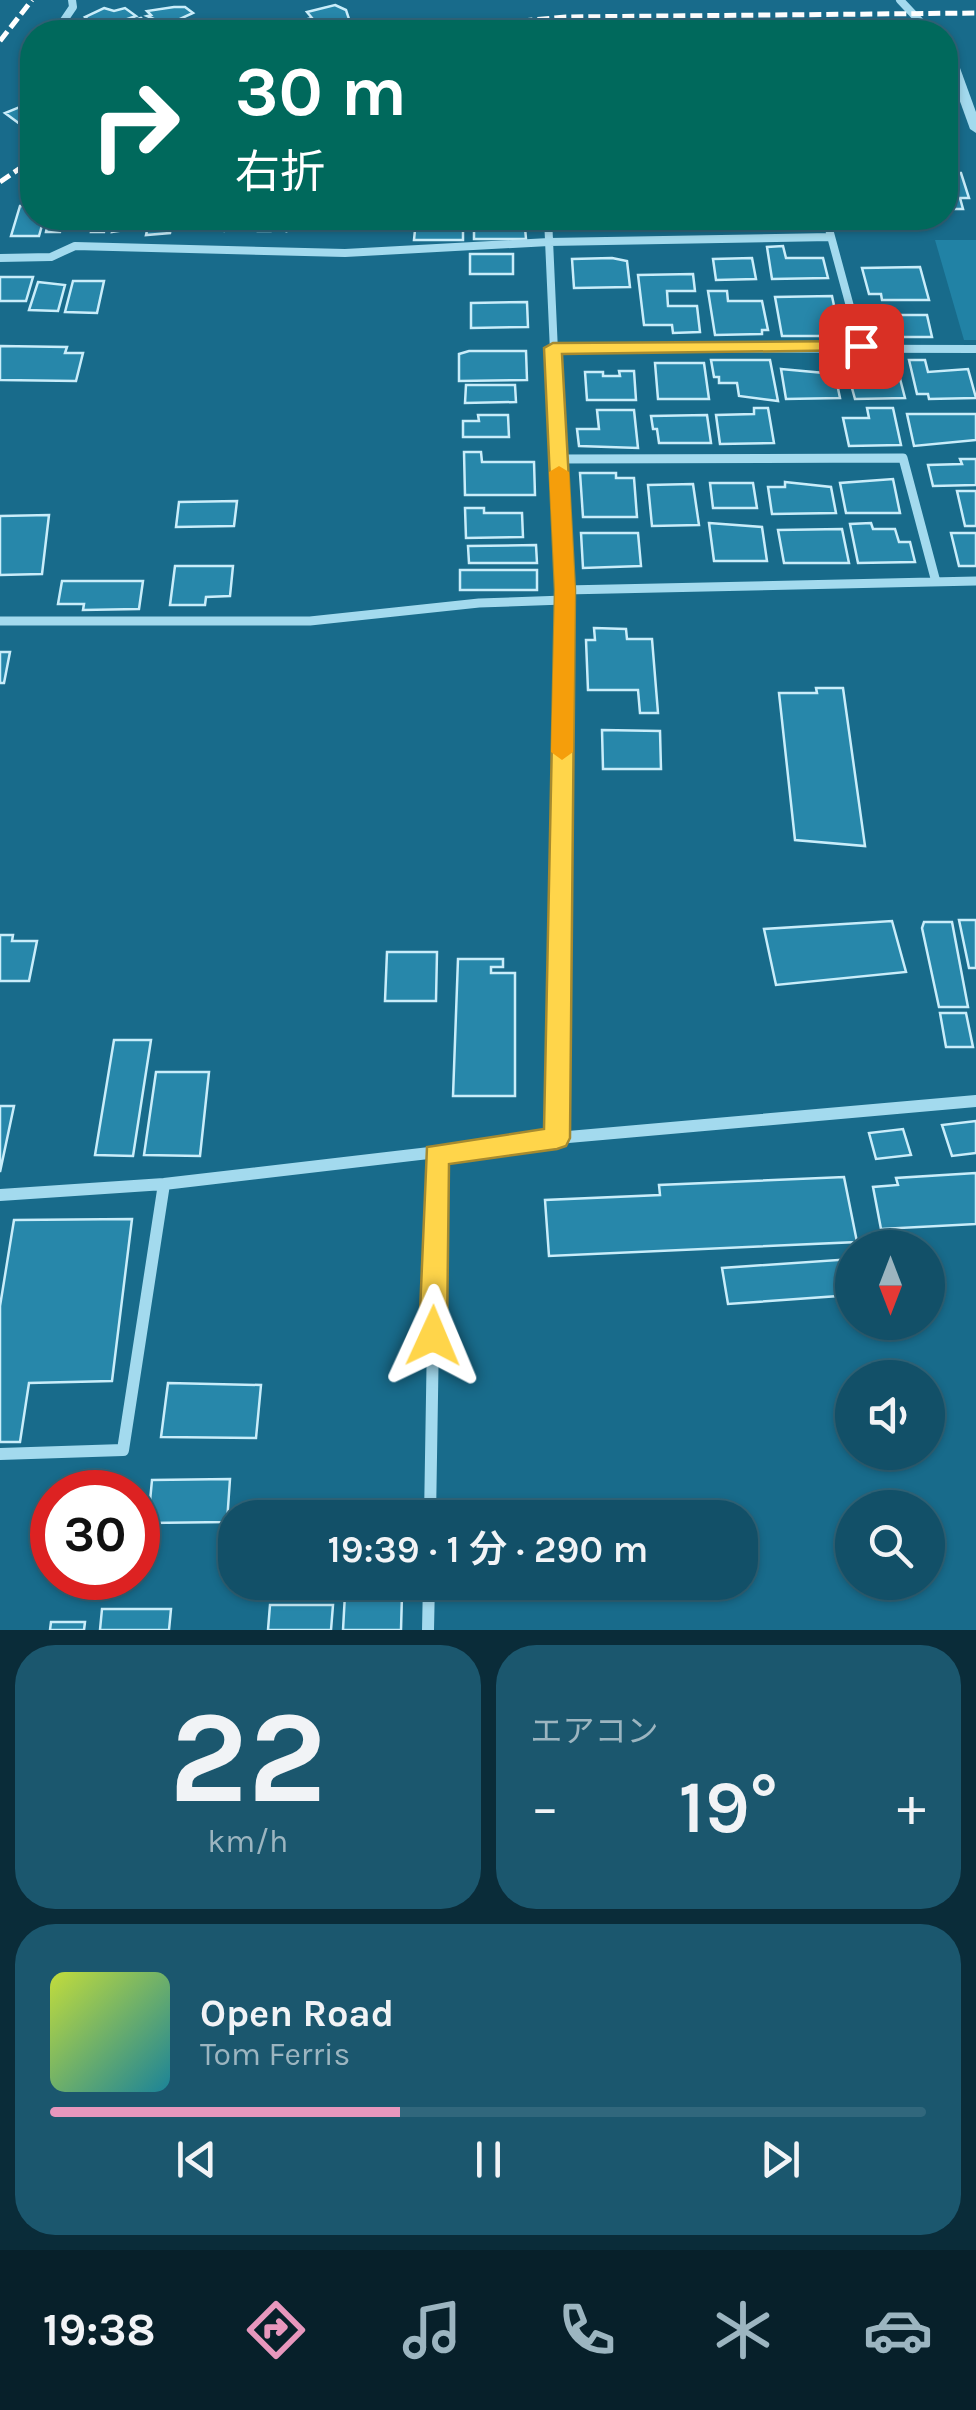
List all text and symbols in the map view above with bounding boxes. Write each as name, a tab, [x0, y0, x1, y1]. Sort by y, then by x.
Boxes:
text: 30 m	[235, 51, 407, 133]
icon: right	[70, 60, 200, 190]
text: 右折	[235, 146, 325, 198]
pin	[819, 304, 904, 389]
icon: arrive	[834, 319, 889, 374]
north arrow	[835, 1230, 945, 1340]
map controls	[835, 1230, 945, 1600]
position arrow	[381, 1284, 485, 1388]
button: sound	[835, 1360, 945, 1470]
speed limit sign: 30	[30, 1470, 160, 1600]
button: search	[835, 1490, 945, 1600]
text: 19:39 · 1 分 · 290 m	[328, 1527, 648, 1572]
text: 22	[169, 1682, 326, 1834]
text: エアコン	[531, 1713, 659, 1750]
text: 19°	[679, 1763, 778, 1851]
text: −	[531, 1775, 559, 1839]
text: +	[897, 1775, 926, 1839]
text: km/h	[207, 1823, 288, 1860]
text: Open Road	[200, 1991, 394, 2036]
text: Tom Ferris	[200, 2036, 350, 2073]
icon: previous	[169, 2132, 224, 2187]
icon: pause	[461, 2132, 516, 2187]
icon: next	[753, 2132, 808, 2187]
icon: directions	[241, 2295, 311, 2365]
icon: music	[397, 2295, 467, 2365]
icon: phone	[552, 2295, 622, 2365]
icon: climate	[708, 2295, 778, 2365]
icon: car	[863, 2295, 933, 2365]
text: 19:38	[43, 2304, 155, 2356]

